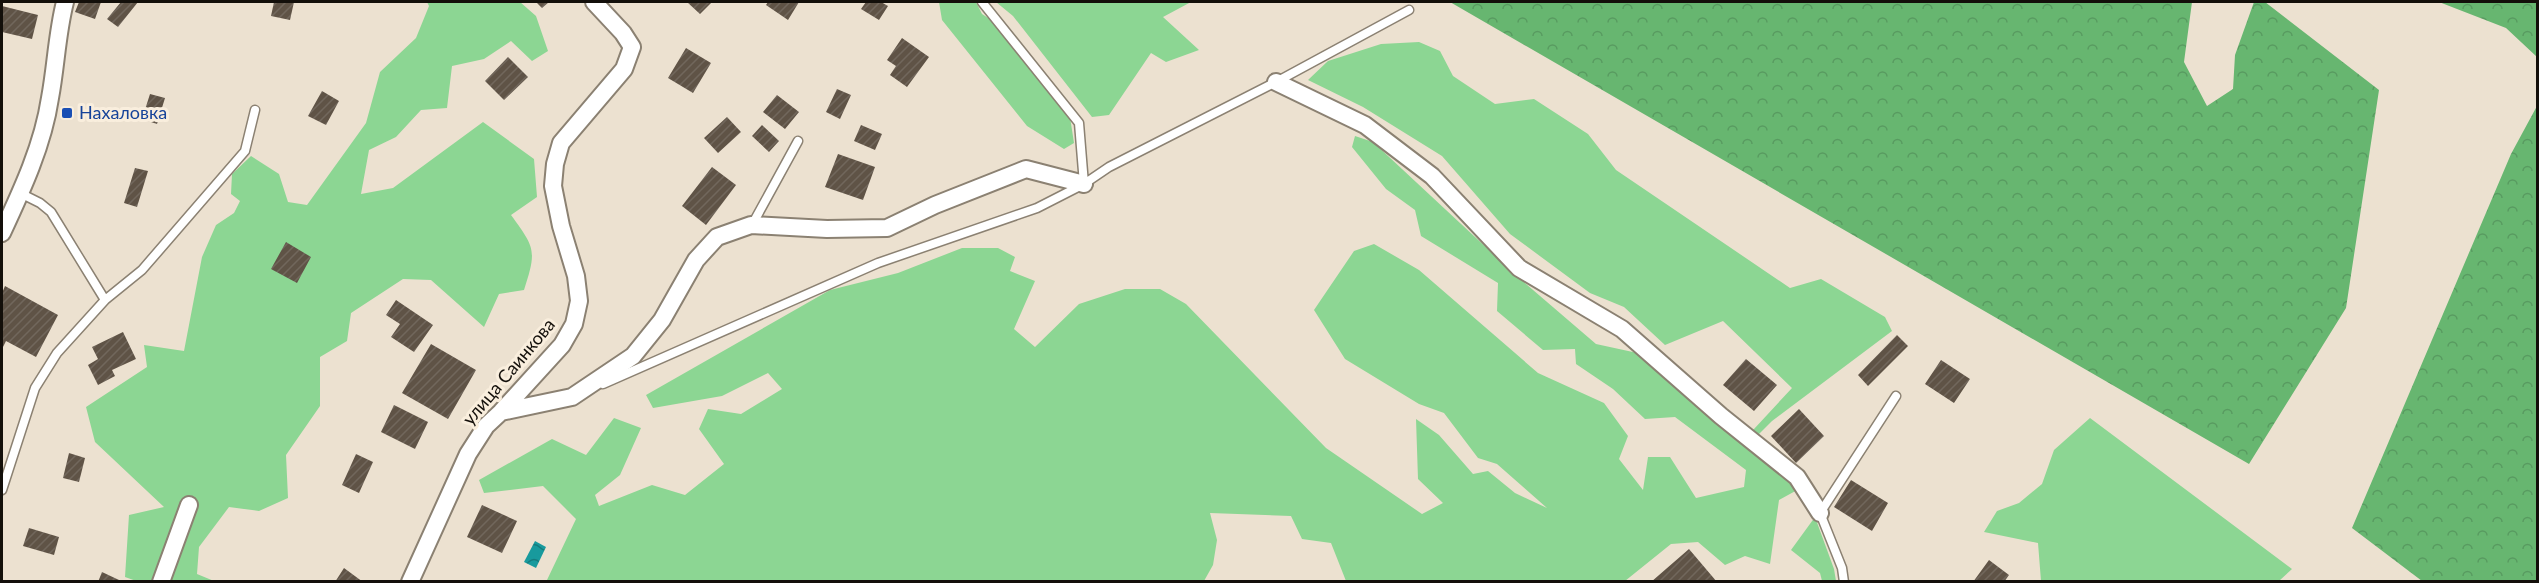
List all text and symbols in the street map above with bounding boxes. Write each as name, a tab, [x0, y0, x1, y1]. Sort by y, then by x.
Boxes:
place label: Нахаловка	[79, 101, 167, 123]
marker: Нахаловка	[60, 106, 74, 120]
street label: улица Саинкова	[457, 314, 559, 429]

